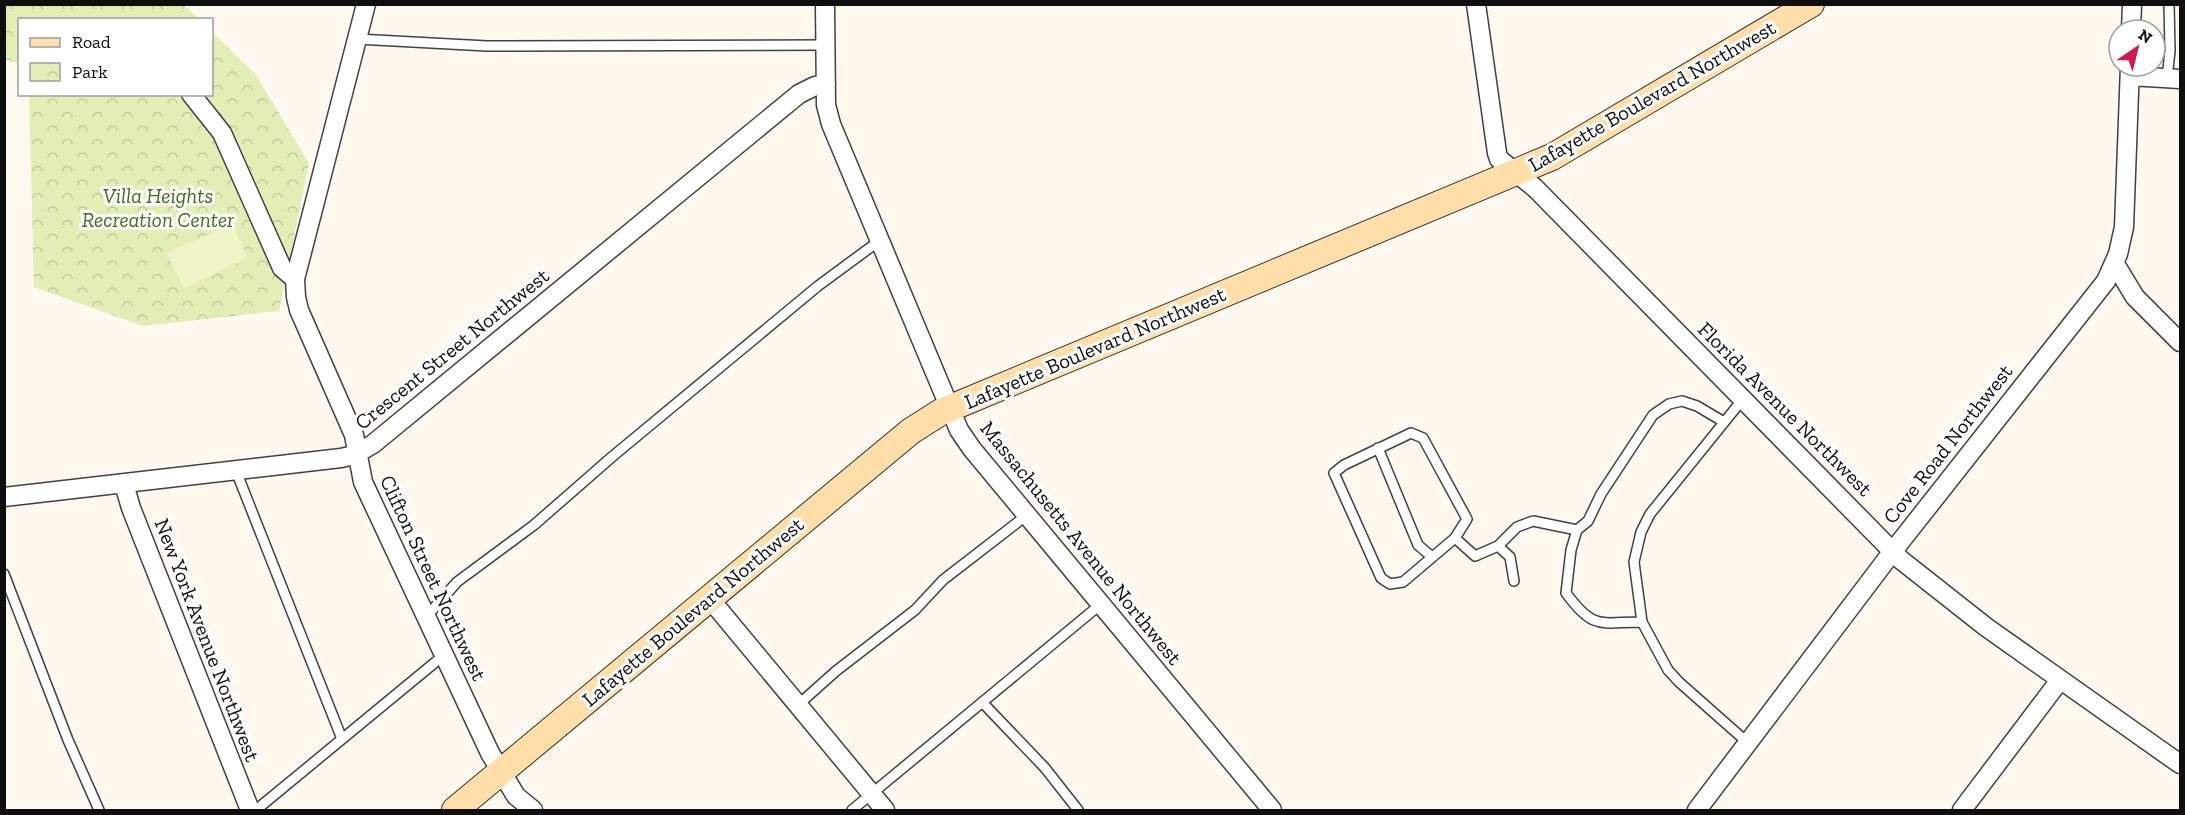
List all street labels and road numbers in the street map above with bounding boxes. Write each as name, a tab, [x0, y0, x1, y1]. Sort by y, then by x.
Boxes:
street label: Lafayette Boulevard Northwest	[1524, 14, 1780, 177]
street label: Crescent Street Northwest	[350, 263, 554, 435]
street label: Lafayette Boulevard Northwest	[960, 281, 1229, 414]
street label: Florida Avenue Northwest	[1693, 316, 1878, 501]
street label: Cove Road Northwest	[1878, 359, 2018, 528]
street label: Massachusetts Avenue Northwest	[975, 416, 1188, 670]
street label: Clifton Street Northwest	[375, 471, 492, 685]
street label: Lafayette Boulevard Northwest	[577, 512, 809, 712]
street label: New York Avenue Northwest	[150, 515, 265, 765]

